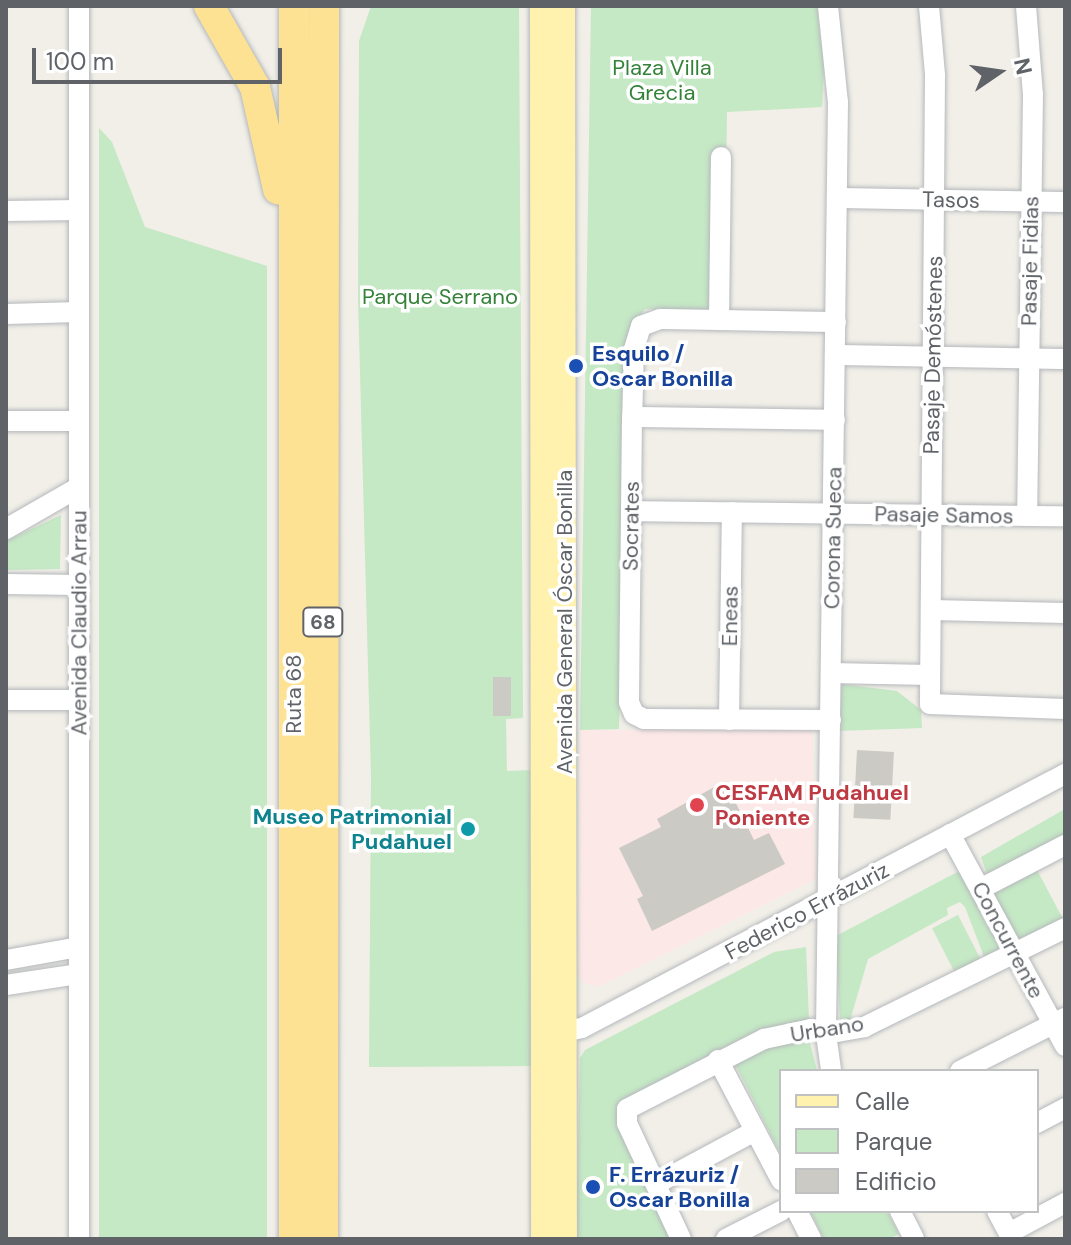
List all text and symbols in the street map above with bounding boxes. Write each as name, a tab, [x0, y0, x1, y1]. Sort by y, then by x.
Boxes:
scale bar	[36, 32, 286, 82]
north arrow	[959, 32, 1039, 112]
text: 100 m	[46, 46, 114, 77]
park label: Plaza Villa Grecia	[612, 54, 712, 106]
text: N	[1007, 55, 1039, 78]
street label: Tasos	[922, 186, 980, 214]
street label: Pasaje Fidias	[1016, 196, 1044, 326]
street label: Pasaje Demóstenes	[918, 255, 948, 455]
park label: Parque Serrano	[362, 284, 518, 310]
place label: Esquilo / Oscar Bonilla	[592, 340, 733, 392]
marker: Esquilo / Oscar Bonilla	[567, 357, 585, 375]
street label: Corona Sueca	[819, 467, 847, 609]
street label: Avenida General Óscar Bonilla	[552, 470, 578, 774]
street label: Socrates	[617, 481, 645, 571]
street label: Pasaje Samos	[874, 501, 1014, 529]
street label: Avenida Claudio Arrau	[66, 510, 92, 736]
street label: Eneas	[716, 585, 744, 647]
road number: 68	[301, 606, 345, 638]
street label: Ruta 68	[281, 654, 307, 734]
place label: CESFAM Pudahuel Poniente	[715, 779, 909, 830]
marker: CESFAM Pudahuel Poniente	[686, 794, 708, 816]
place label: Museo Patrimonial Pudahuel	[253, 803, 452, 854]
marker: Museo Patrimonial Pudahuel	[459, 820, 477, 838]
street label: Federico Errázuriz	[721, 857, 893, 965]
street label: Concurrente	[966, 877, 1050, 1003]
street label: Urbano	[788, 1010, 866, 1048]
legend	[779, 1069, 1039, 1213]
text: Calle	[855, 1086, 910, 1117]
text: Parque	[855, 1126, 932, 1157]
place label: F. Errázuriz / Oscar Bonilla	[609, 1161, 750, 1212]
text: Edificio	[855, 1166, 937, 1197]
marker: F. Errázuriz / Oscar Bonilla	[584, 1178, 602, 1196]

